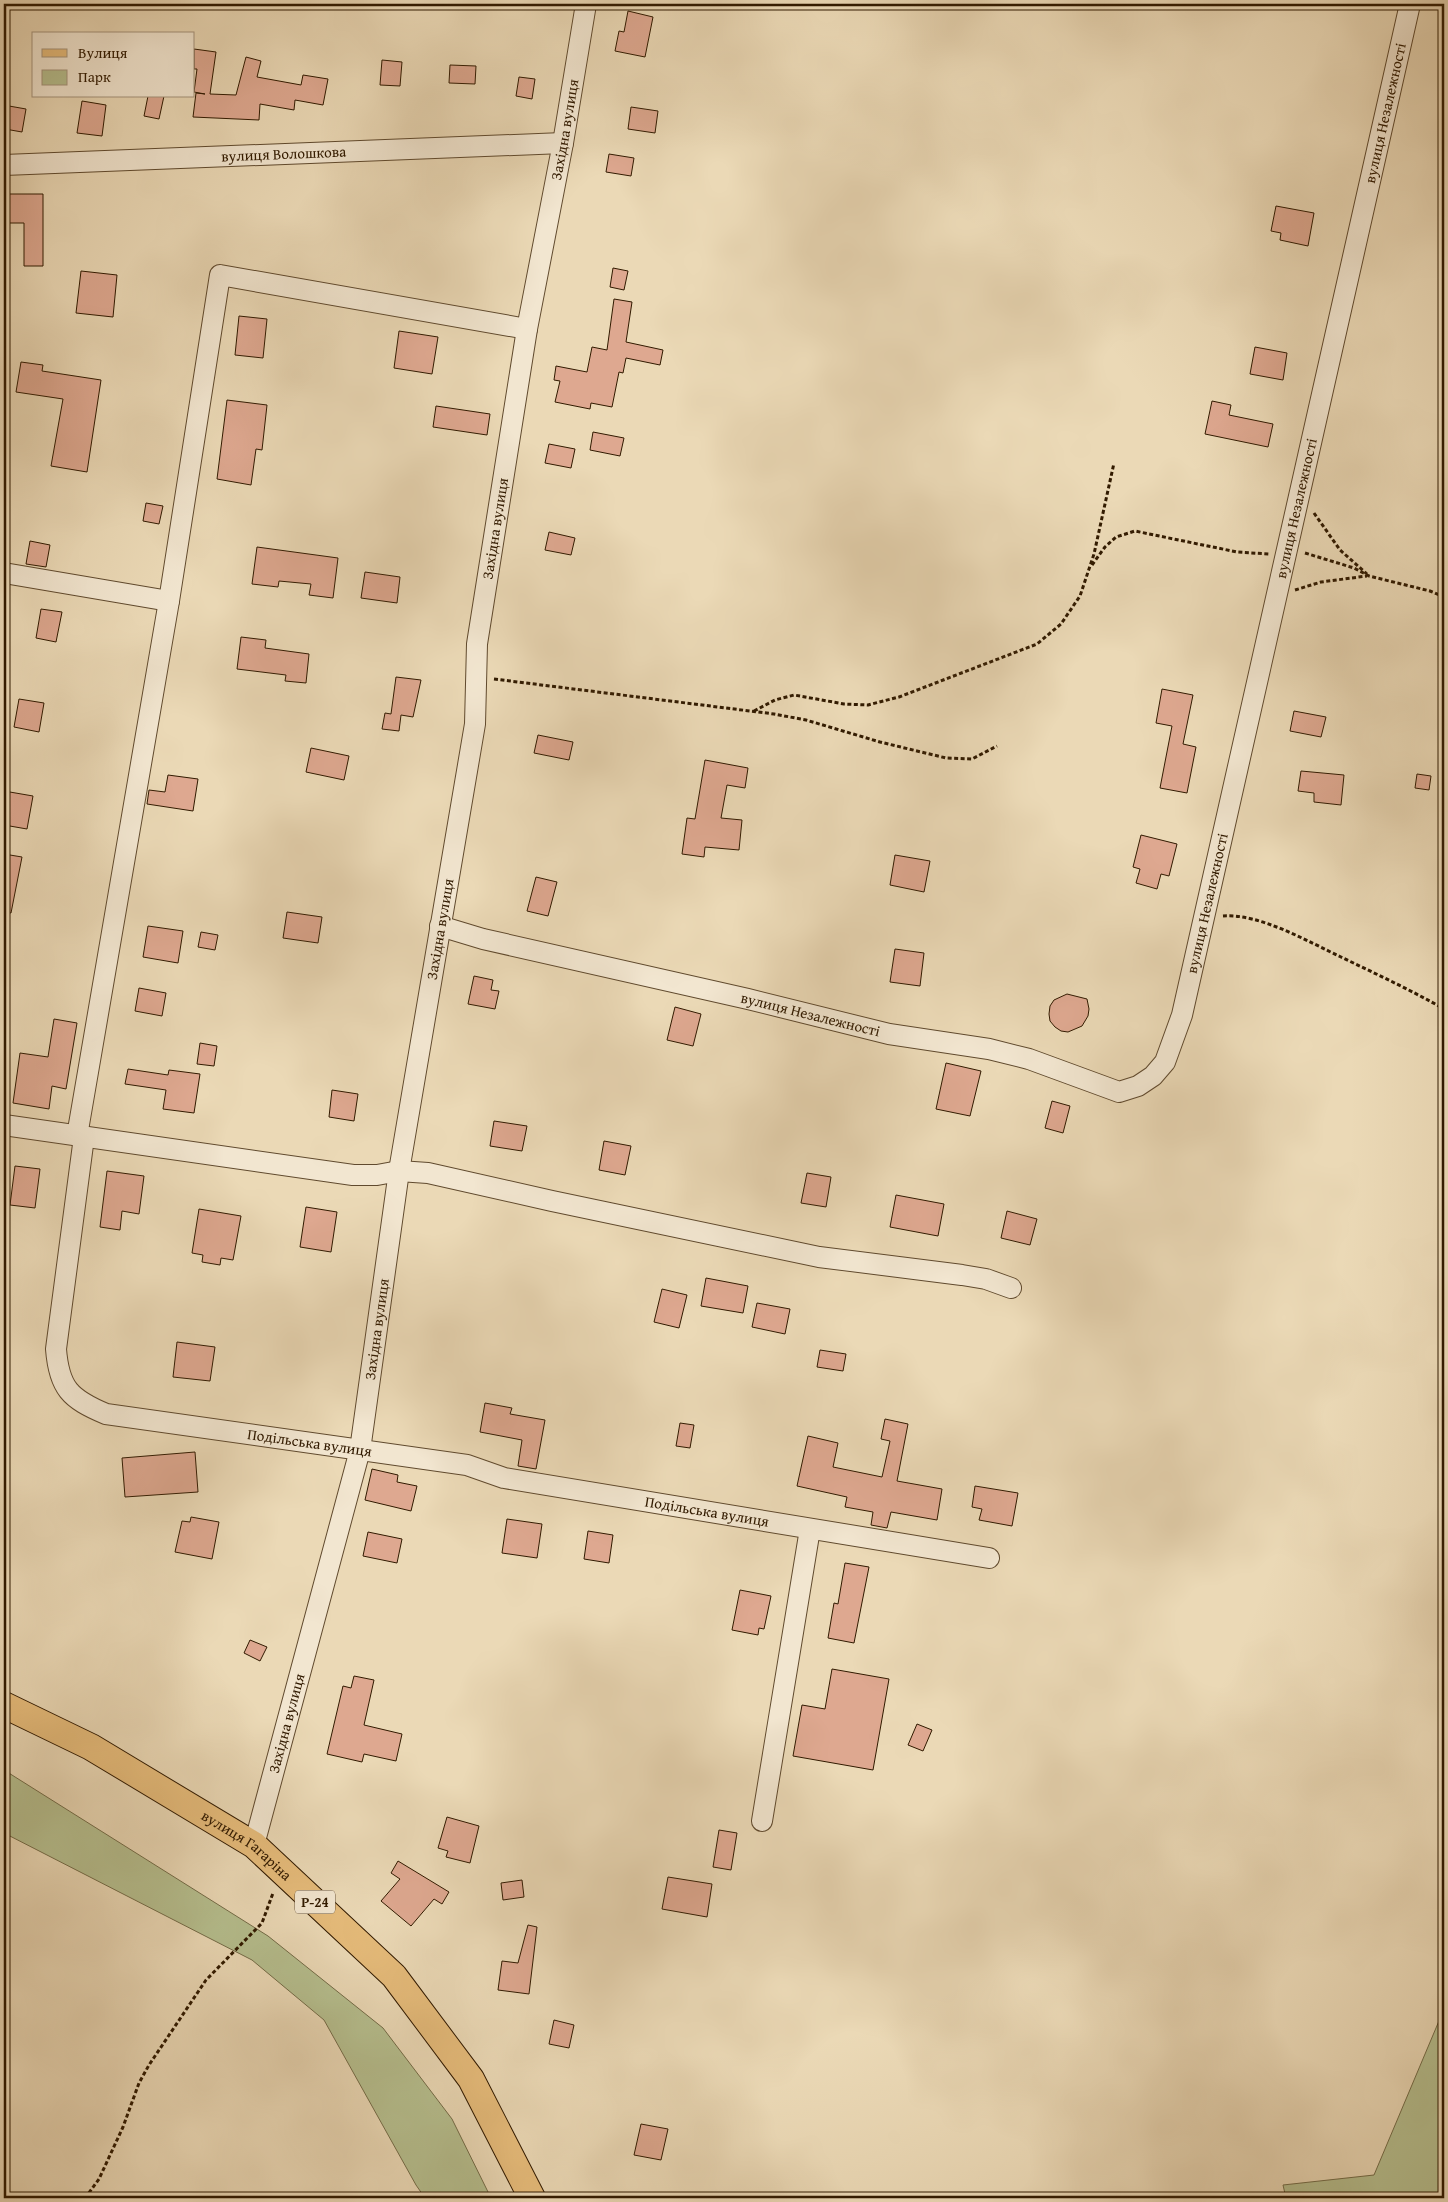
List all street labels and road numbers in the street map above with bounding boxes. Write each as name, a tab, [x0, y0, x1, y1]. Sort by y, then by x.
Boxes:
street label: вулиця Незалежності	[1359, 41, 1411, 185]
street label: Західна вулиця	[545, 77, 583, 182]
street label: вулиця Волошкова	[221, 141, 348, 166]
street label: вулиця Незалежності	[1270, 436, 1322, 580]
street label: Західна вулиця	[476, 476, 513, 581]
street label: вулиця Незалежності	[1181, 831, 1233, 975]
street label: Західна вулиця	[421, 876, 459, 981]
street label: вулиця Незалежності	[739, 987, 883, 1041]
street label: Західна вулиця	[359, 1277, 394, 1381]
street label: Подільська вулиця	[246, 1423, 374, 1461]
street label: Подільська вулиця	[644, 1490, 771, 1532]
street label: Західна вулиця	[263, 1671, 310, 1775]
street label: вулиця Гагаріна	[198, 1805, 297, 1886]
road number: Р-24	[295, 1890, 335, 1914]

